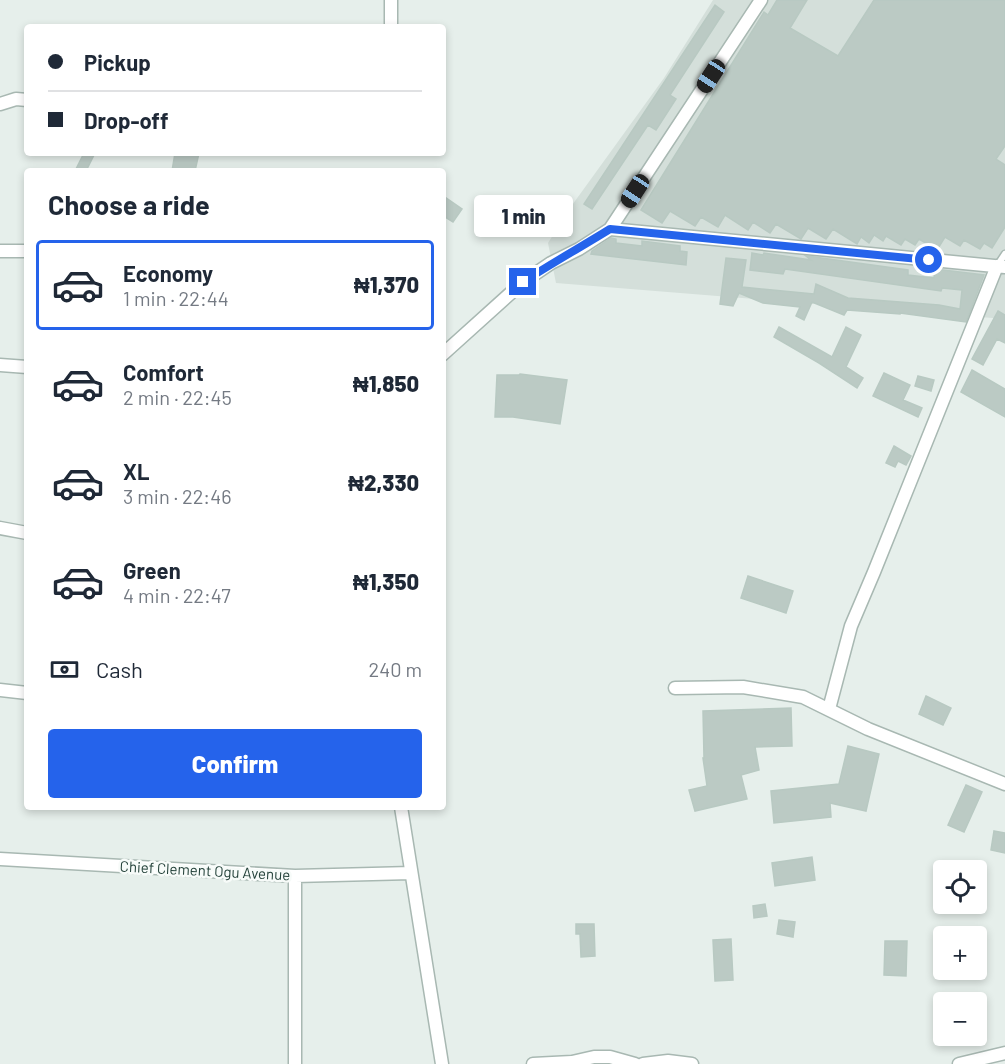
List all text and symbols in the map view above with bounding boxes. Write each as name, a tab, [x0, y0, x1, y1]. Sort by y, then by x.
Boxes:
text: Pickup	[84, 49, 151, 75]
car	[694, 56, 728, 96]
text: Drop-off	[84, 107, 168, 133]
car	[618, 171, 652, 211]
text: Choose a ride	[48, 188, 210, 220]
callout: 1 min	[474, 195, 572, 237]
text: 1 min	[502, 204, 545, 228]
route start	[915, 246, 942, 273]
icon: car	[51, 258, 105, 312]
text: Economy	[123, 260, 213, 286]
route end	[509, 268, 536, 295]
text: ₦1,370	[354, 271, 419, 297]
text: 1 min · 22:44	[123, 286, 229, 310]
icon: car	[51, 357, 105, 411]
text: Comfort	[123, 359, 204, 385]
text: ₦1,850	[353, 370, 419, 396]
text: 2 min · 22:45	[123, 385, 232, 409]
icon: car	[51, 456, 105, 510]
text: XL	[123, 458, 149, 484]
text: ₦2,330	[348, 469, 419, 495]
text: 3 min · 22:46	[123, 484, 231, 508]
icon: car	[51, 555, 105, 609]
text: Green	[123, 557, 181, 583]
text: ₦1,350	[353, 568, 419, 594]
text: 4 min · 22:47	[123, 583, 231, 607]
icon: cash	[48, 653, 81, 686]
text: Cash	[96, 656, 143, 682]
text: 240 m	[368, 657, 422, 681]
button: Confirm	[48, 729, 422, 798]
street label: Chief Clement Ogu Avenue	[119, 857, 291, 883]
map controls	[933, 860, 987, 1046]
button: locate	[933, 860, 987, 914]
button: +	[933, 926, 987, 980]
button: −	[933, 992, 987, 1046]

